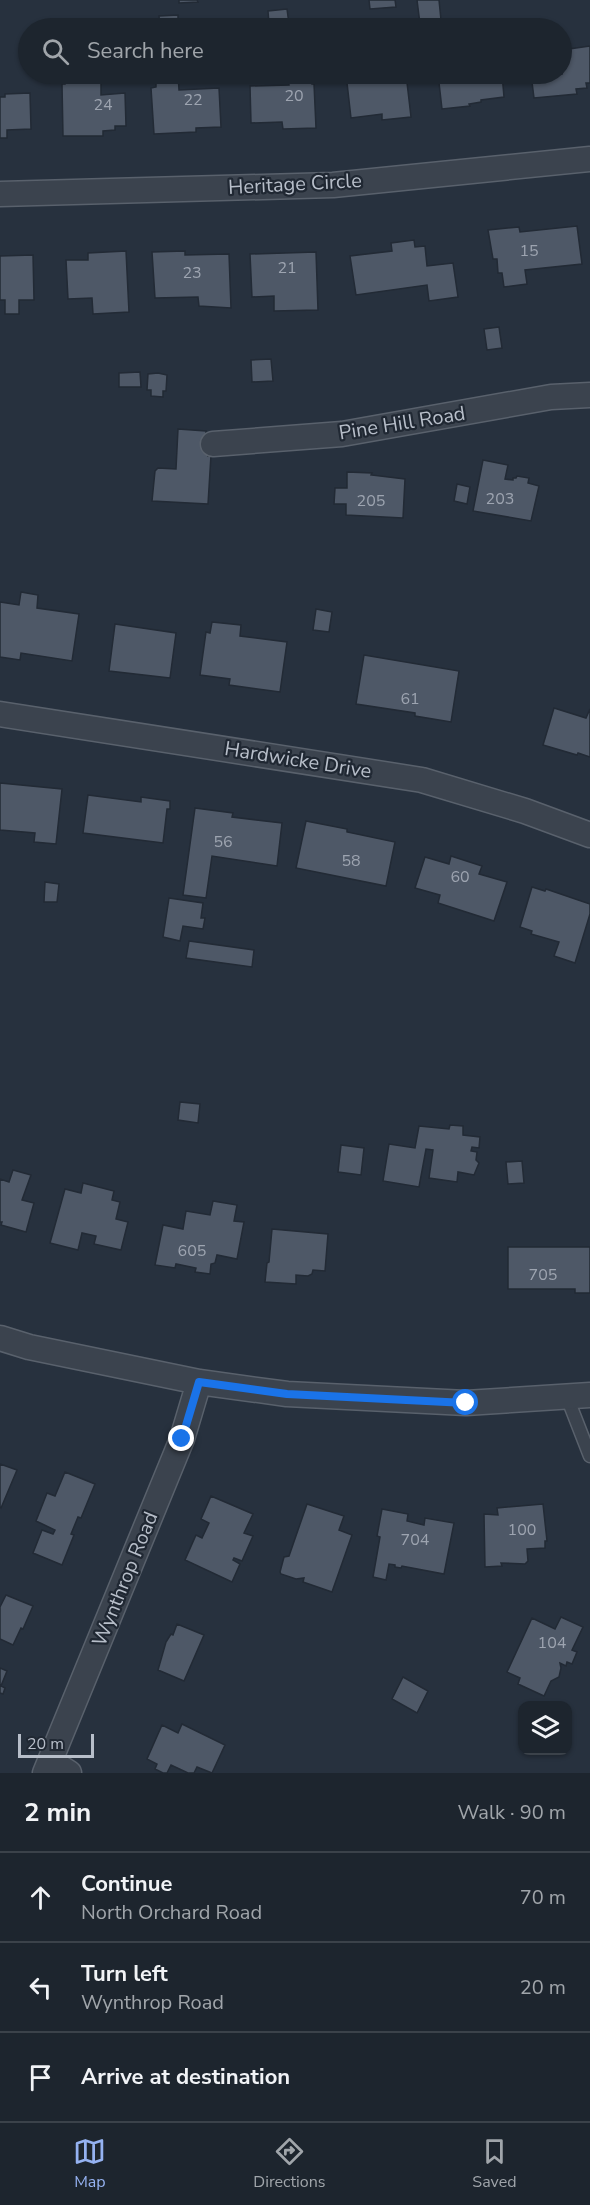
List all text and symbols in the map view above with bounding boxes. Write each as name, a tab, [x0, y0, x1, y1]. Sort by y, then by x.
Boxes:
search box	[18, 18, 572, 84]
icon: search	[39, 35, 72, 68]
text: Search here	[87, 36, 204, 66]
house number: 20	[284, 85, 304, 107]
house number: 22	[183, 89, 203, 111]
house number: 24	[93, 94, 113, 116]
street label: Heritage Circle	[228, 167, 362, 201]
house number: 15	[519, 240, 539, 262]
house number: 21	[277, 257, 297, 279]
house number: 23	[182, 262, 202, 284]
street label: Pine Hill Road	[337, 400, 467, 446]
house number: 203	[486, 488, 514, 510]
house number: 205	[357, 490, 385, 512]
house number: 61	[400, 688, 420, 710]
street label: Hardwicke Drive	[223, 735, 373, 785]
house number: 56	[213, 831, 233, 853]
house number: 58	[341, 850, 361, 872]
house number: 60	[450, 866, 470, 888]
house number: 605	[178, 1240, 206, 1262]
house number: 705	[529, 1264, 557, 1286]
route start	[452, 1389, 478, 1415]
route end	[168, 1425, 194, 1451]
street label: Wynthrop Road	[86, 1508, 164, 1650]
house number: 100	[508, 1519, 536, 1541]
house number: 704	[401, 1529, 430, 1551]
house number: 104	[538, 1632, 567, 1654]
map controls	[518, 1701, 572, 1755]
button: layers	[518, 1701, 572, 1755]
scale bar	[18, 1731, 94, 1758]
text: 20 m	[27, 1733, 64, 1755]
text: 2 min	[24, 1795, 91, 1830]
text: Walk · 90 m	[458, 1799, 566, 1826]
text: Continue	[81, 1869, 172, 1899]
icon: ahead	[24, 1881, 57, 1914]
text: 70 m	[520, 1884, 566, 1911]
text: North Orchard Road	[81, 1899, 262, 1926]
text: Turn left	[81, 1959, 168, 1989]
icon: left	[24, 1971, 57, 2004]
text: 20 m	[520, 1974, 566, 2001]
text: Wynthrop Road	[81, 1989, 224, 2016]
icon: arrive	[24, 2061, 57, 2094]
text: Arrive at destination	[81, 2062, 290, 2092]
tab: Map	[73, 2135, 106, 2193]
tab: Directions	[253, 2135, 325, 2193]
tab: Saved	[472, 2135, 517, 2193]

